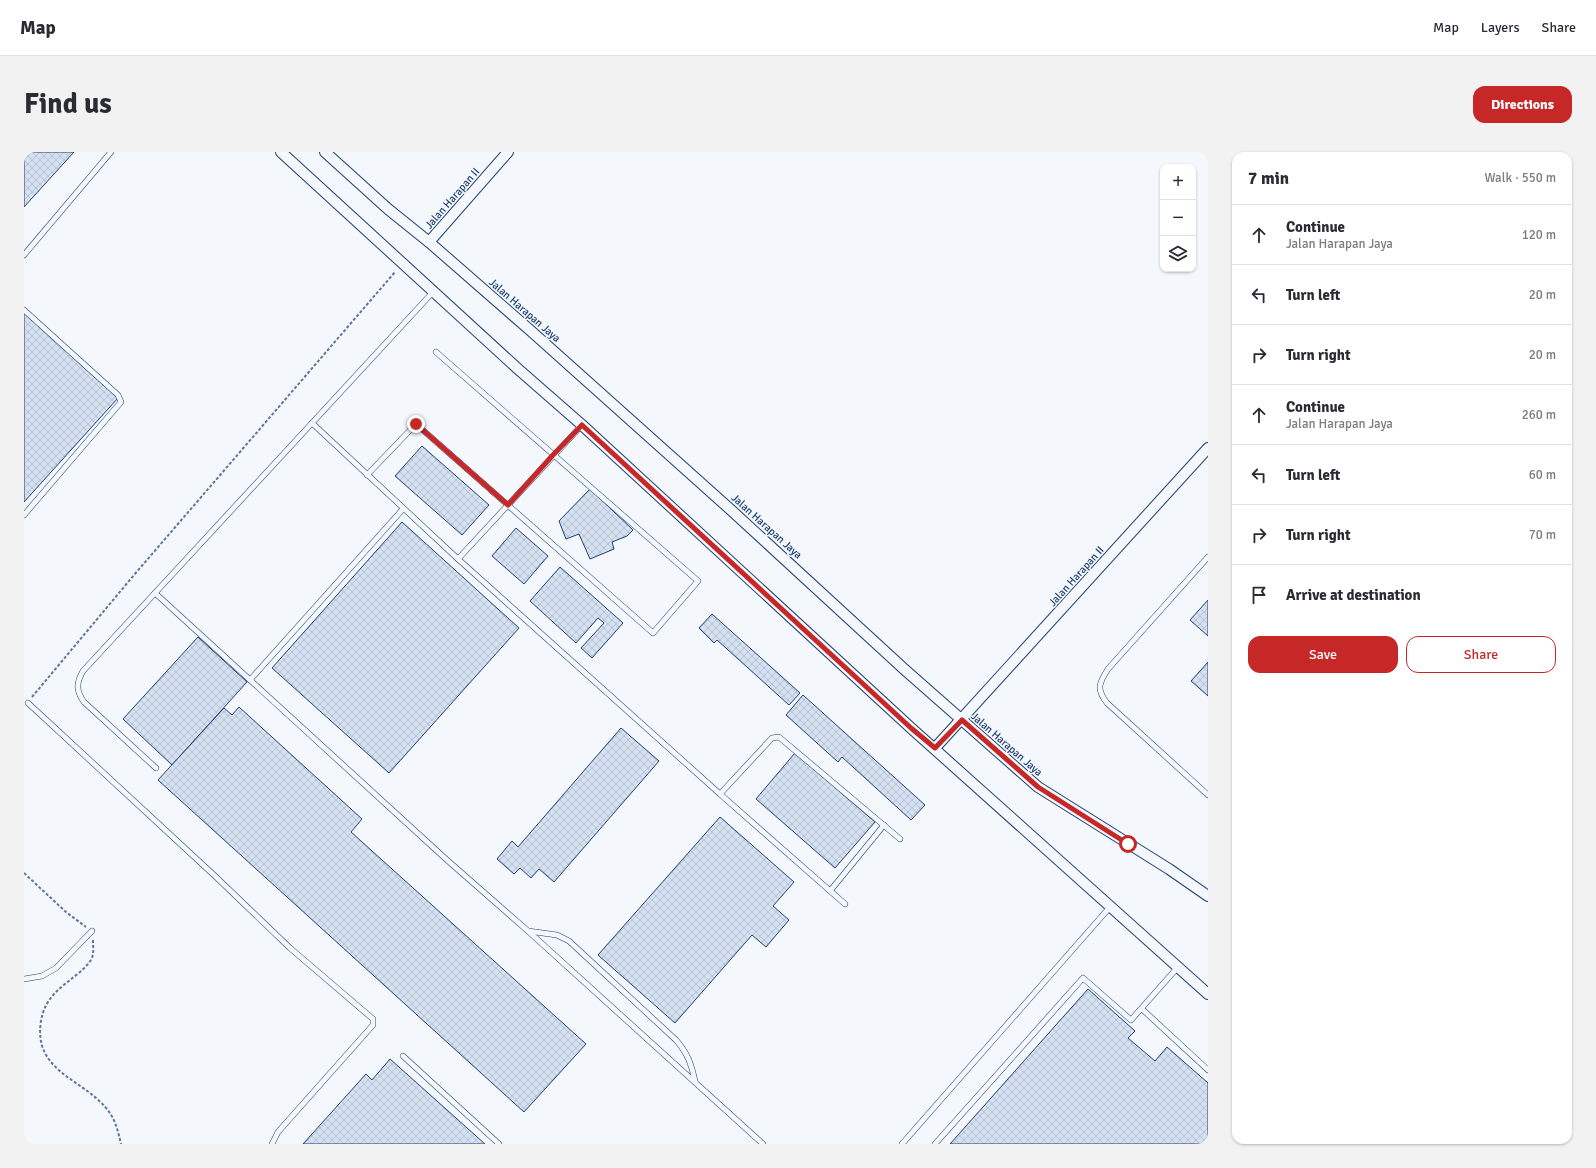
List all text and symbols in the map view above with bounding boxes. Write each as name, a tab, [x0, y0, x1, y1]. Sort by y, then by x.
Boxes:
text: Map	[20, 16, 56, 40]
text: Map	[1433, 19, 1459, 36]
text: Layers	[1481, 19, 1520, 36]
text: Share	[1542, 19, 1576, 36]
button: Directions	[1473, 86, 1572, 123]
text: Find us	[24, 87, 112, 121]
map controls	[1160, 164, 1196, 272]
button: +	[1160, 164, 1196, 200]
street label: Jalan Harapan II	[422, 165, 482, 231]
text: 7 min	[1248, 168, 1289, 189]
text: Walk · 550 m	[1485, 170, 1556, 186]
button: −	[1160, 200, 1196, 236]
text: Continue	[1286, 218, 1345, 236]
icon: ahead	[1248, 224, 1270, 246]
text: 120 m	[1522, 227, 1556, 243]
button: layers	[1160, 236, 1196, 272]
text: Jalan Harapan Jaya	[1286, 236, 1393, 252]
street label: Jalan Harapan Jaya	[486, 276, 563, 345]
icon: left	[1248, 284, 1270, 306]
text: Turn left	[1286, 286, 1340, 304]
text: 20 m	[1529, 287, 1556, 303]
icon: right	[1248, 344, 1270, 366]
text: Turn right	[1286, 346, 1351, 364]
text: 20 m	[1529, 347, 1556, 363]
text: Continue	[1286, 398, 1345, 416]
icon: ahead	[1248, 404, 1270, 426]
text: 260 m	[1522, 407, 1556, 423]
route end	[407, 415, 425, 433]
text: Jalan Harapan Jaya	[1286, 416, 1393, 432]
icon: left	[1248, 464, 1270, 486]
text: Turn left	[1286, 466, 1340, 484]
text: 60 m	[1529, 467, 1556, 483]
street label: Jalan Harapan Jaya	[729, 491, 805, 562]
icon: right	[1248, 524, 1270, 546]
text: Turn right	[1286, 526, 1351, 544]
text: 70 m	[1529, 527, 1556, 543]
street label: Jalan Harapan II	[1046, 544, 1107, 609]
icon: arrive	[1248, 584, 1270, 606]
text: Arrive at destination	[1286, 586, 1421, 604]
button: Save	[1248, 636, 1398, 673]
button: Share	[1406, 636, 1556, 673]
street label: Jalan Harapan Jaya	[968, 710, 1045, 779]
route start	[1119, 835, 1137, 853]

